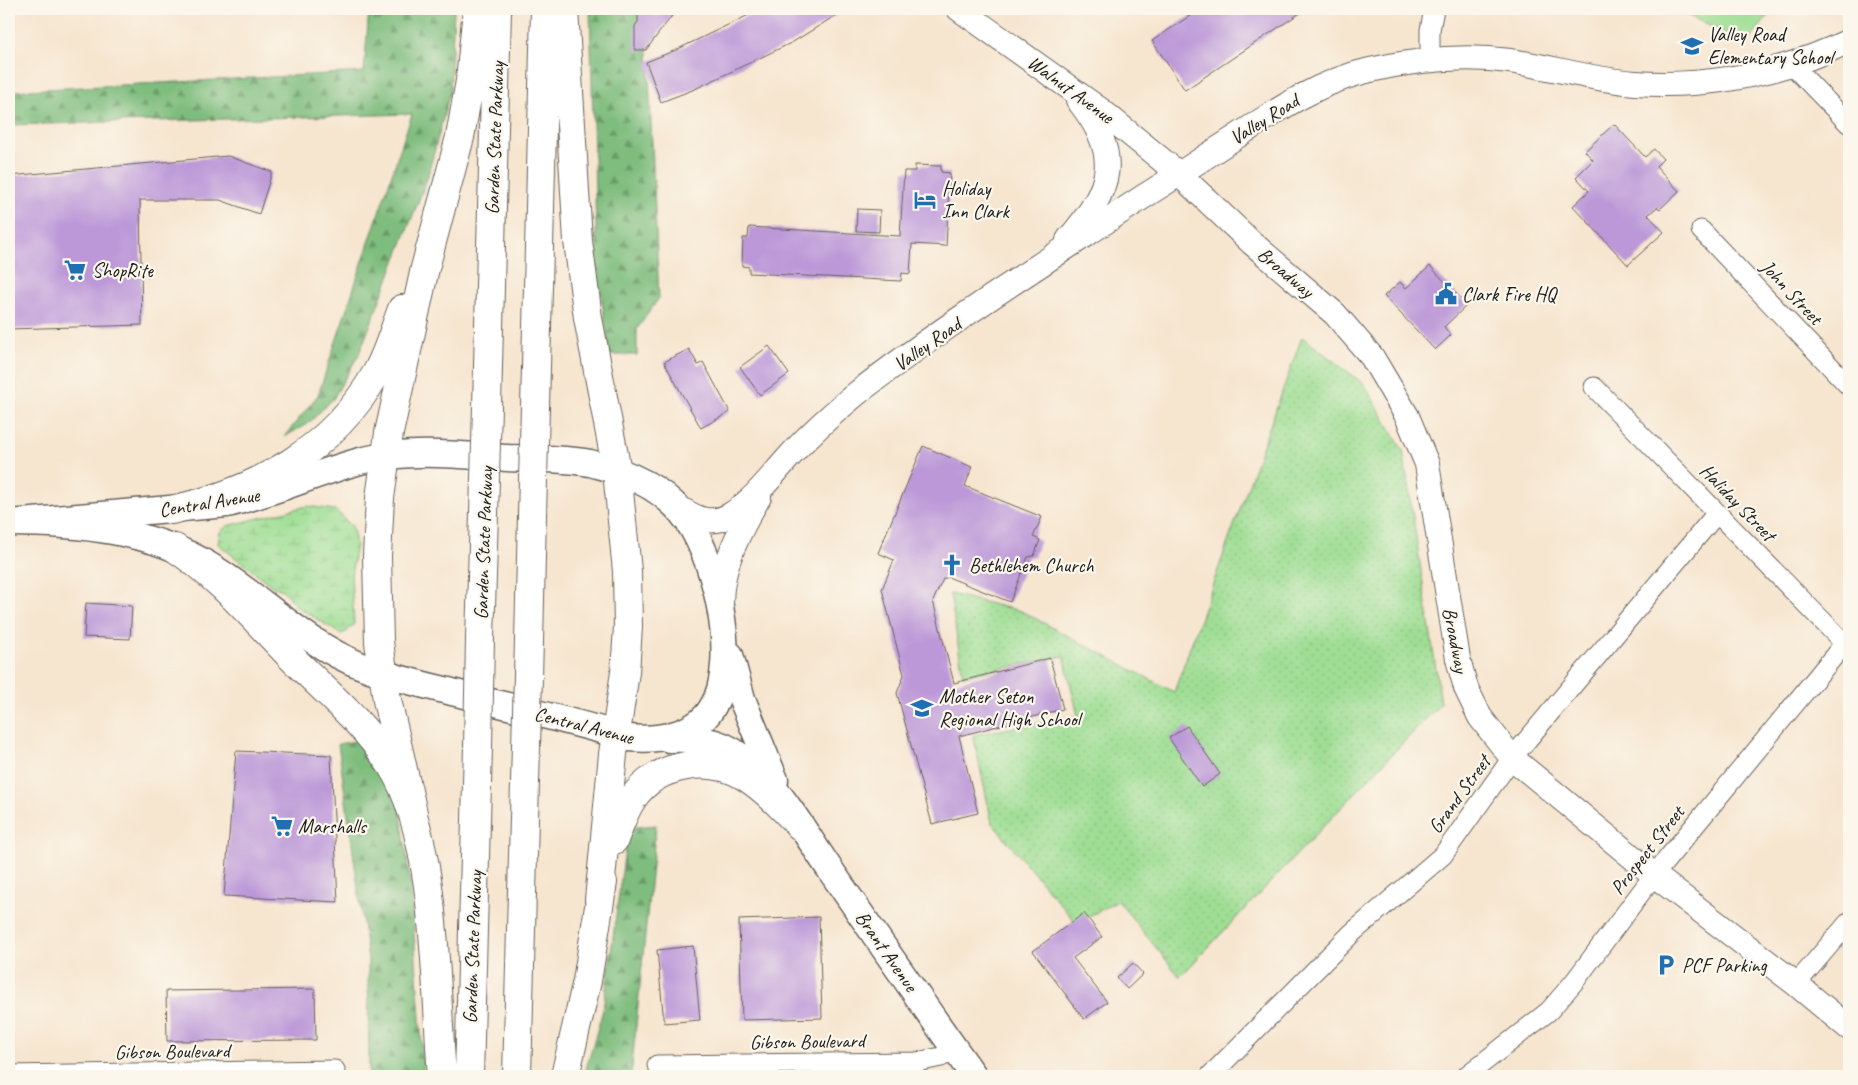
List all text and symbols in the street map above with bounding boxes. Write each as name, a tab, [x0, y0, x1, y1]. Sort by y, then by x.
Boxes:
place label: Valley Road Elementary School	[1708, 22, 1836, 70]
school or university icon: Valley Road Elementary School	[1679, 33, 1705, 59]
street label: Walnut Avenue	[1023, 50, 1120, 130]
street label: Garden State Parkway	[479, 59, 510, 215]
street label: Valley Road	[1225, 87, 1306, 150]
place label: Holiday Inn Clark	[942, 176, 1010, 224]
hotel icon: Holiday Inn Clark	[912, 187, 938, 213]
street label: Broadway	[1252, 242, 1321, 305]
street label: John Street	[1755, 254, 1829, 332]
supermarket icon: ShopRite	[62, 257, 88, 283]
place label: ShopRite	[92, 258, 154, 283]
public building icon: Clark Fire HQ	[1433, 281, 1459, 307]
place label: Clark Fire HQ	[1462, 282, 1558, 307]
street label: Valley Road	[889, 310, 968, 377]
street label: Haliday Street	[1694, 458, 1783, 549]
street label: Garden State Parkway	[468, 464, 499, 620]
street label: Central Avenue	[157, 482, 262, 523]
church icon: Bethlehem Church	[939, 552, 965, 578]
place label: Bethlehem Church	[969, 553, 1094, 578]
street label: Broadway	[1437, 605, 1474, 677]
place label: Mother Seton Regional High School	[939, 684, 1083, 732]
school or university icon: Mother Seton Regional High School	[909, 695, 935, 721]
street label: Central Avenue	[532, 701, 637, 750]
street label: Grand Street	[1423, 748, 1498, 838]
street label: Prospect Street	[1605, 799, 1691, 900]
supermarket icon: Marshalls	[269, 813, 295, 839]
place label: Marshalls	[298, 814, 368, 839]
street label: Garden State Parkway	[457, 868, 488, 1024]
street label: Brant Avenue	[850, 906, 924, 998]
parking icon: PCF Parking	[1653, 952, 1679, 978]
place label: PCF Parking	[1682, 953, 1768, 978]
street label: Gibson Boulevard	[749, 1028, 868, 1055]
street label: Gibson Boulevard	[114, 1038, 233, 1065]

